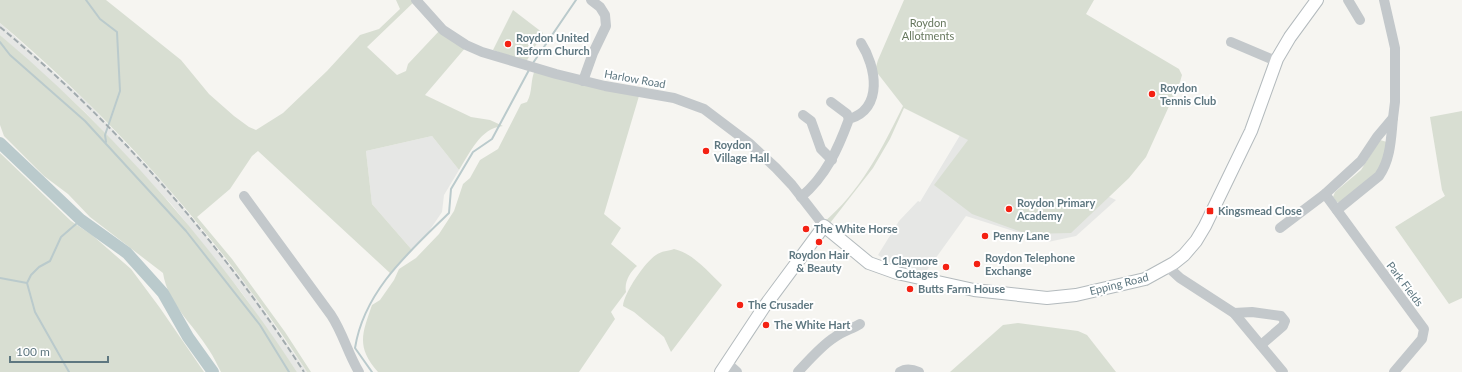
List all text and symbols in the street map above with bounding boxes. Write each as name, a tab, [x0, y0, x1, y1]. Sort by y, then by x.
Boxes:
park label: Roydon Allotments	[902, 16, 954, 42]
place label: Roydon United Reform Church	[516, 31, 590, 57]
marker: Roydon United Reform Church	[503, 39, 513, 49]
street label: Harlow Road	[603, 67, 667, 90]
place label: Roydon Tennis Club	[1160, 81, 1216, 107]
marker: Roydon Tennis Club	[1147, 89, 1157, 99]
place label: Roydon Village Hall	[713, 138, 769, 164]
marker: Roydon Village Hall	[701, 146, 711, 156]
place label: Roydon Primary Academy	[1016, 196, 1095, 222]
marker: Roydon Primary Academy	[1004, 204, 1014, 214]
place label: Kingsmead Close	[1218, 204, 1302, 217]
marker: Kingsmead Close	[1205, 206, 1215, 216]
place label: The White Horse	[814, 222, 898, 235]
marker: The White Horse	[801, 224, 811, 234]
place label: Penny Lane	[993, 229, 1049, 242]
marker: Penny Lane	[980, 231, 990, 241]
marker: Roydon Hair & Beauty	[814, 237, 824, 247]
place label: Roydon Hair & Beauty	[789, 248, 850, 274]
place label: Roydon Telephone Exchange	[985, 251, 1075, 277]
place label: 1 Claymore Cottages	[882, 254, 938, 280]
marker: Roydon Telephone Exchange	[972, 259, 982, 269]
street label: Park Fields	[1384, 259, 1427, 309]
marker: 1 Claymore Cottages	[941, 262, 951, 272]
street label: Epping Road	[1088, 270, 1150, 297]
place label: Butts Farm House	[918, 282, 1005, 295]
marker: Butts Farm House	[905, 284, 915, 294]
place label: The Crusader	[748, 298, 814, 311]
marker: The Crusader	[735, 300, 745, 310]
place label: The White Hart	[774, 318, 851, 331]
marker: The White Hart	[761, 320, 771, 330]
scale bar	[10, 338, 108, 364]
text: 100 m	[16, 344, 50, 359]

